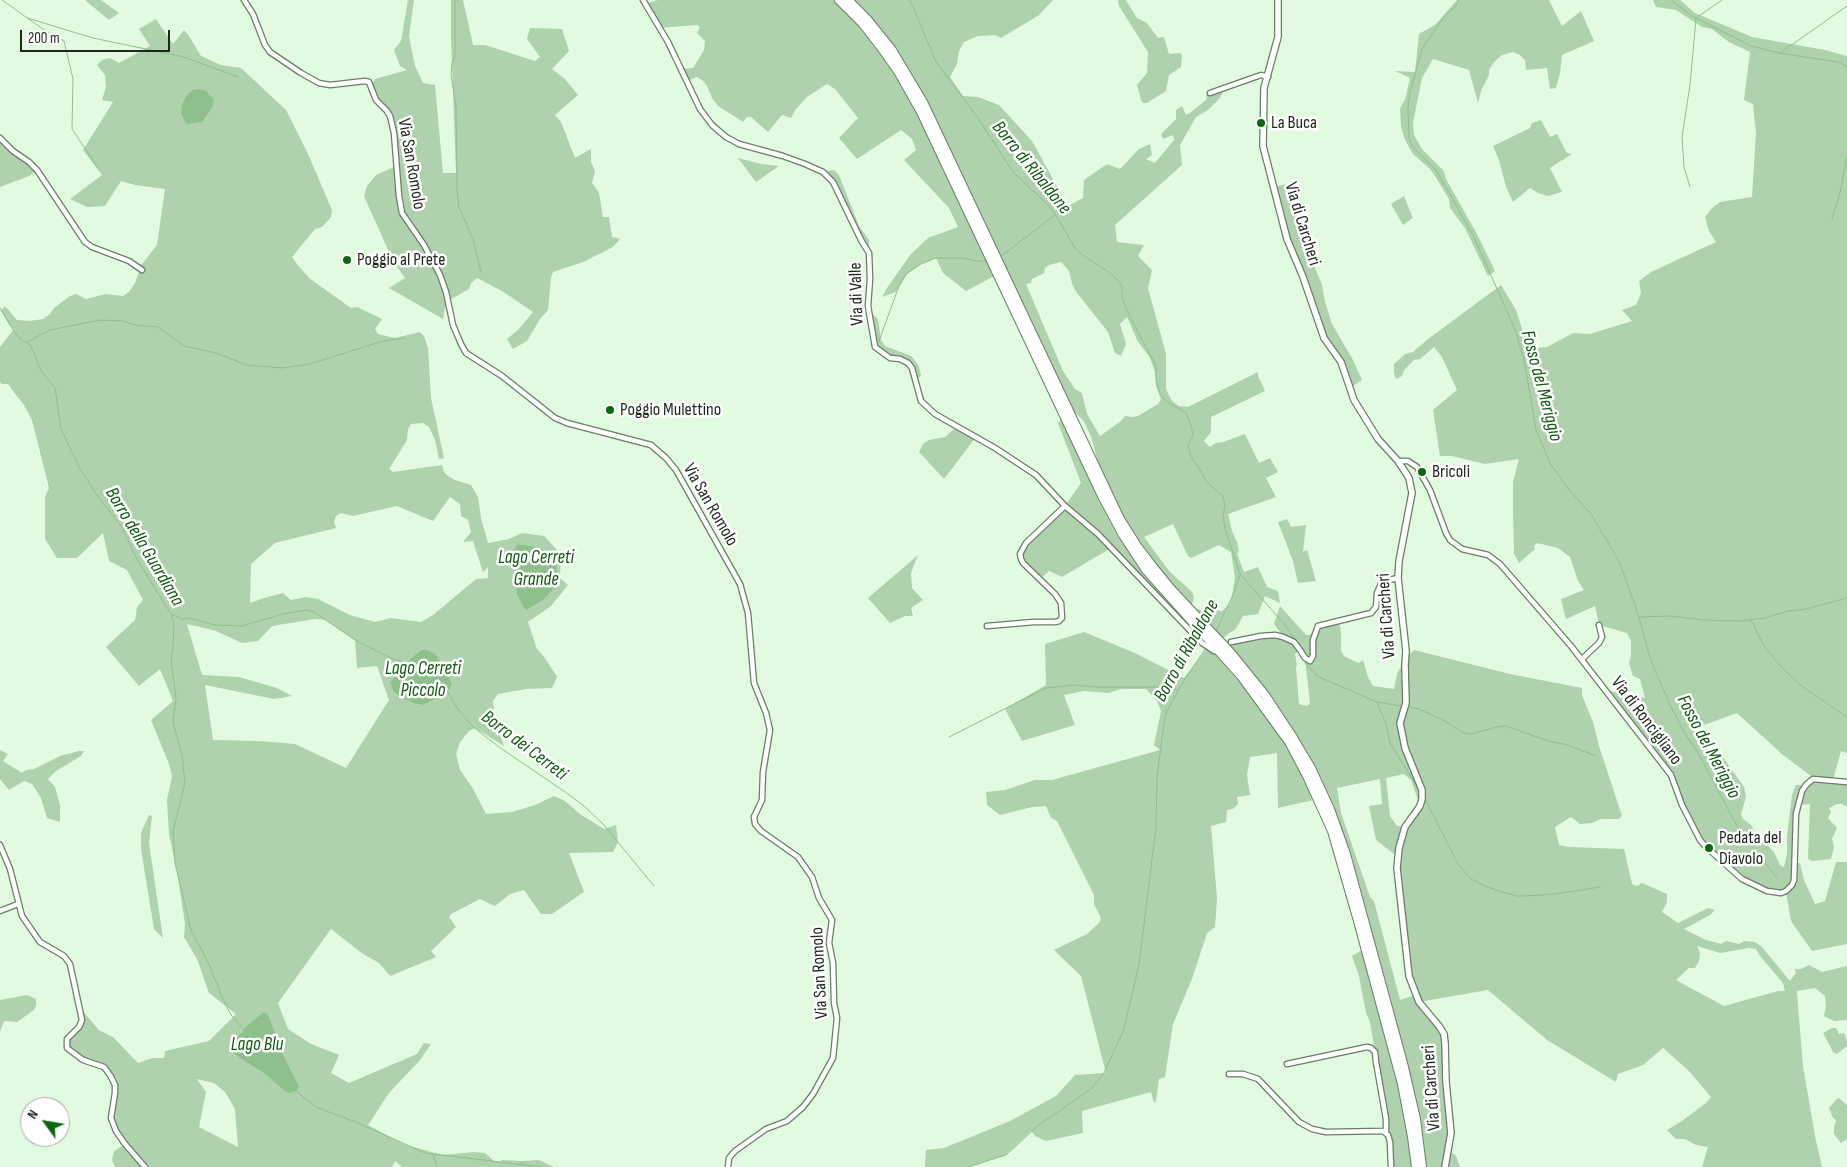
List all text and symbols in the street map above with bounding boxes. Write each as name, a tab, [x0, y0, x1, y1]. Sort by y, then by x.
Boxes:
scale bar	[22, 20, 172, 52]
text: 200 m	[28, 29, 60, 48]
place label: La Buca	[1271, 112, 1317, 134]
street label: Via San Romolo	[392, 117, 430, 211]
water label: Borro di Ribaldone	[987, 117, 1075, 219]
marker: La Buca	[1255, 117, 1267, 129]
street label: Via di Carcheri	[1279, 180, 1325, 268]
place label: Poggio al Prete	[357, 249, 445, 271]
marker: Poggio al Prete	[341, 254, 353, 266]
street label: Via di Valle	[845, 262, 869, 326]
water label: Fosso del Meriggio	[1515, 328, 1567, 444]
place label: Poggio Mulettino	[620, 399, 721, 421]
marker: Poggio Mulettino	[604, 404, 616, 416]
street label: Via San Romolo	[678, 460, 742, 550]
place label: Bricoli	[1432, 461, 1470, 483]
marker: Bricoli	[1416, 466, 1428, 478]
water label: Borro della Guardiana	[100, 484, 188, 610]
water label: Lago Cerreti Grande	[498, 547, 574, 591]
street label: Via di Carcheri	[1373, 572, 1401, 660]
water label: Borro di Ribaldone	[1150, 596, 1224, 706]
water label: Lago Cerreti Piccolo	[385, 658, 461, 702]
street label: Via di Roncigliano	[1606, 673, 1686, 769]
water label: Fosso del Meriggio	[1671, 691, 1745, 803]
water label: Borro dei Cerreti	[476, 706, 572, 786]
place label: Pedata del Diavolo	[1719, 827, 1782, 870]
marker: Pedata del Diavolo	[1703, 842, 1715, 854]
street label: Via San Romolo	[807, 927, 833, 1019]
water label: Lago Blu	[231, 1034, 283, 1056]
street label: Via di Carcheri	[1418, 1044, 1446, 1132]
north arrow	[20, 1097, 70, 1147]
text: N	[24, 1107, 42, 1122]

